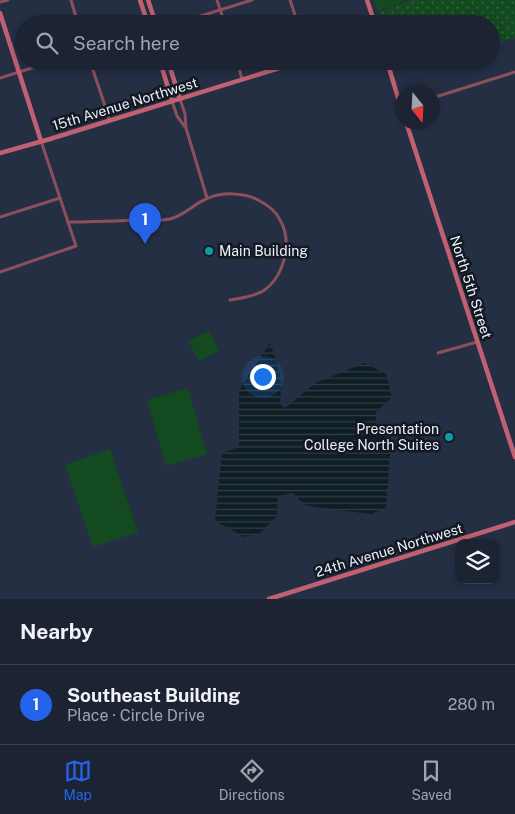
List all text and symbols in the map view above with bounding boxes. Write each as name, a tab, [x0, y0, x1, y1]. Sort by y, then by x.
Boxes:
search box	[15, 15, 500, 70]
icon: search	[33, 29, 61, 57]
text: Search here	[73, 32, 180, 54]
street label: 15th Avenue Northwest	[50, 74, 200, 134]
north arrow	[395, 85, 440, 130]
pin: 1	[129, 203, 161, 244]
street label: North 5th Street	[447, 233, 495, 341]
place label: Main Building	[219, 243, 308, 259]
marker: Main Building	[203, 245, 215, 257]
your location	[250, 364, 276, 390]
place label: Presentation College North Suites	[304, 421, 439, 453]
marker: Presentation College North Suites	[443, 431, 455, 443]
street label: 24th Avenue Northwest	[313, 520, 465, 580]
map controls	[455, 539, 500, 584]
button: layers	[455, 539, 500, 584]
text: Nearby	[20, 619, 93, 644]
text: Southeast Building	[67, 684, 240, 706]
text: 1	[33, 695, 39, 714]
text: 280 m	[448, 695, 495, 714]
text: Place · Circle Drive	[67, 706, 205, 725]
tab: Map	[63, 757, 92, 803]
tab: Directions	[219, 757, 285, 803]
tab: Saved	[411, 757, 452, 803]

